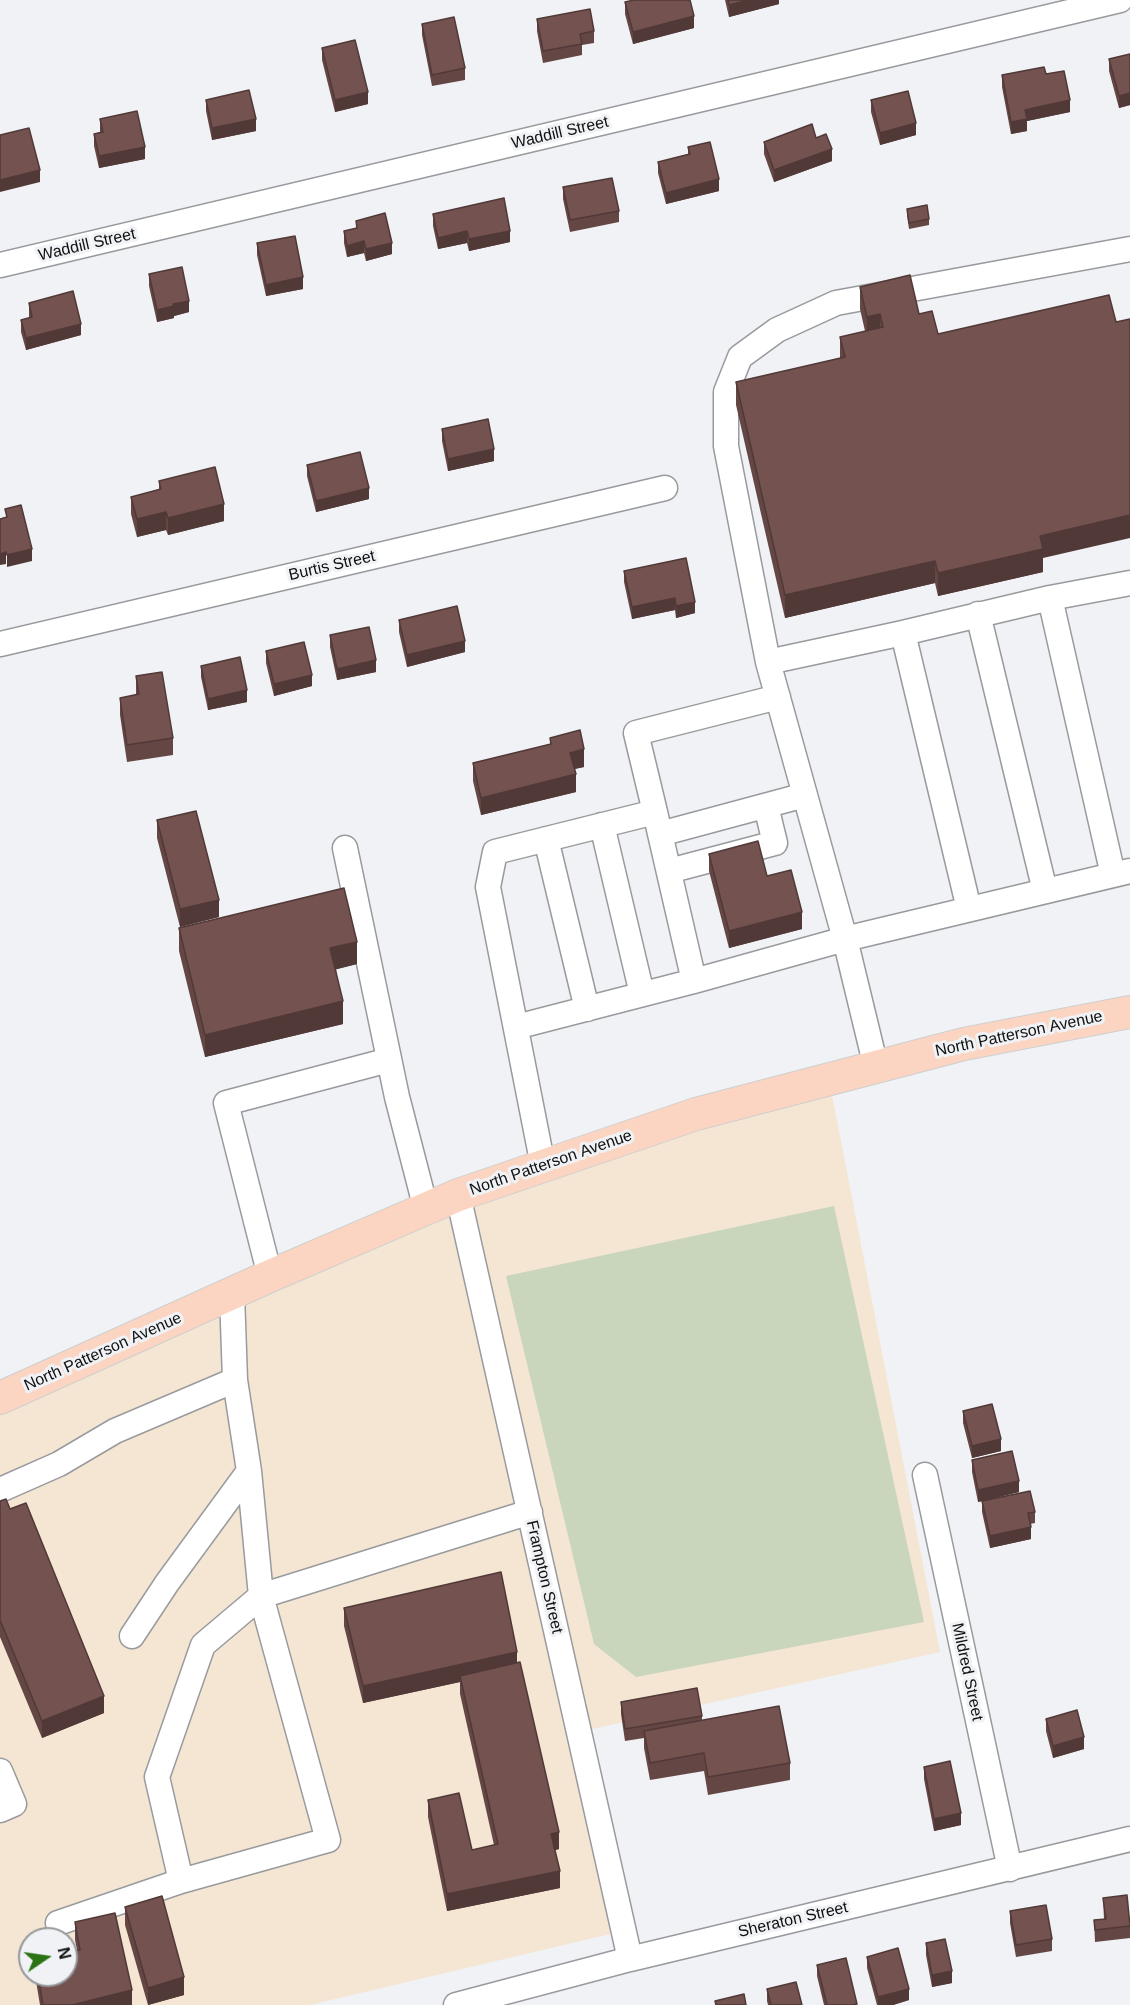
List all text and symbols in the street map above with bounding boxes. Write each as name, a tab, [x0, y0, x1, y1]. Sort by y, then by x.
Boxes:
street label: Waddill Street	[510, 113, 610, 153]
street label: Waddill Street	[37, 225, 137, 265]
street label: Burtis Street	[287, 547, 377, 585]
street label: North Patterson Avenue	[934, 1007, 1104, 1061]
street label: North Patterson Avenue	[467, 1126, 635, 1200]
street label: North Patterson Avenue	[21, 1309, 185, 1395]
street label: Frampton Street	[522, 1519, 566, 1635]
street label: Mildred Street	[947, 1621, 987, 1723]
street label: Sheraton Street	[736, 1898, 850, 1942]
north arrow	[18, 1927, 78, 1987]
text: N	[54, 1946, 74, 1961]

